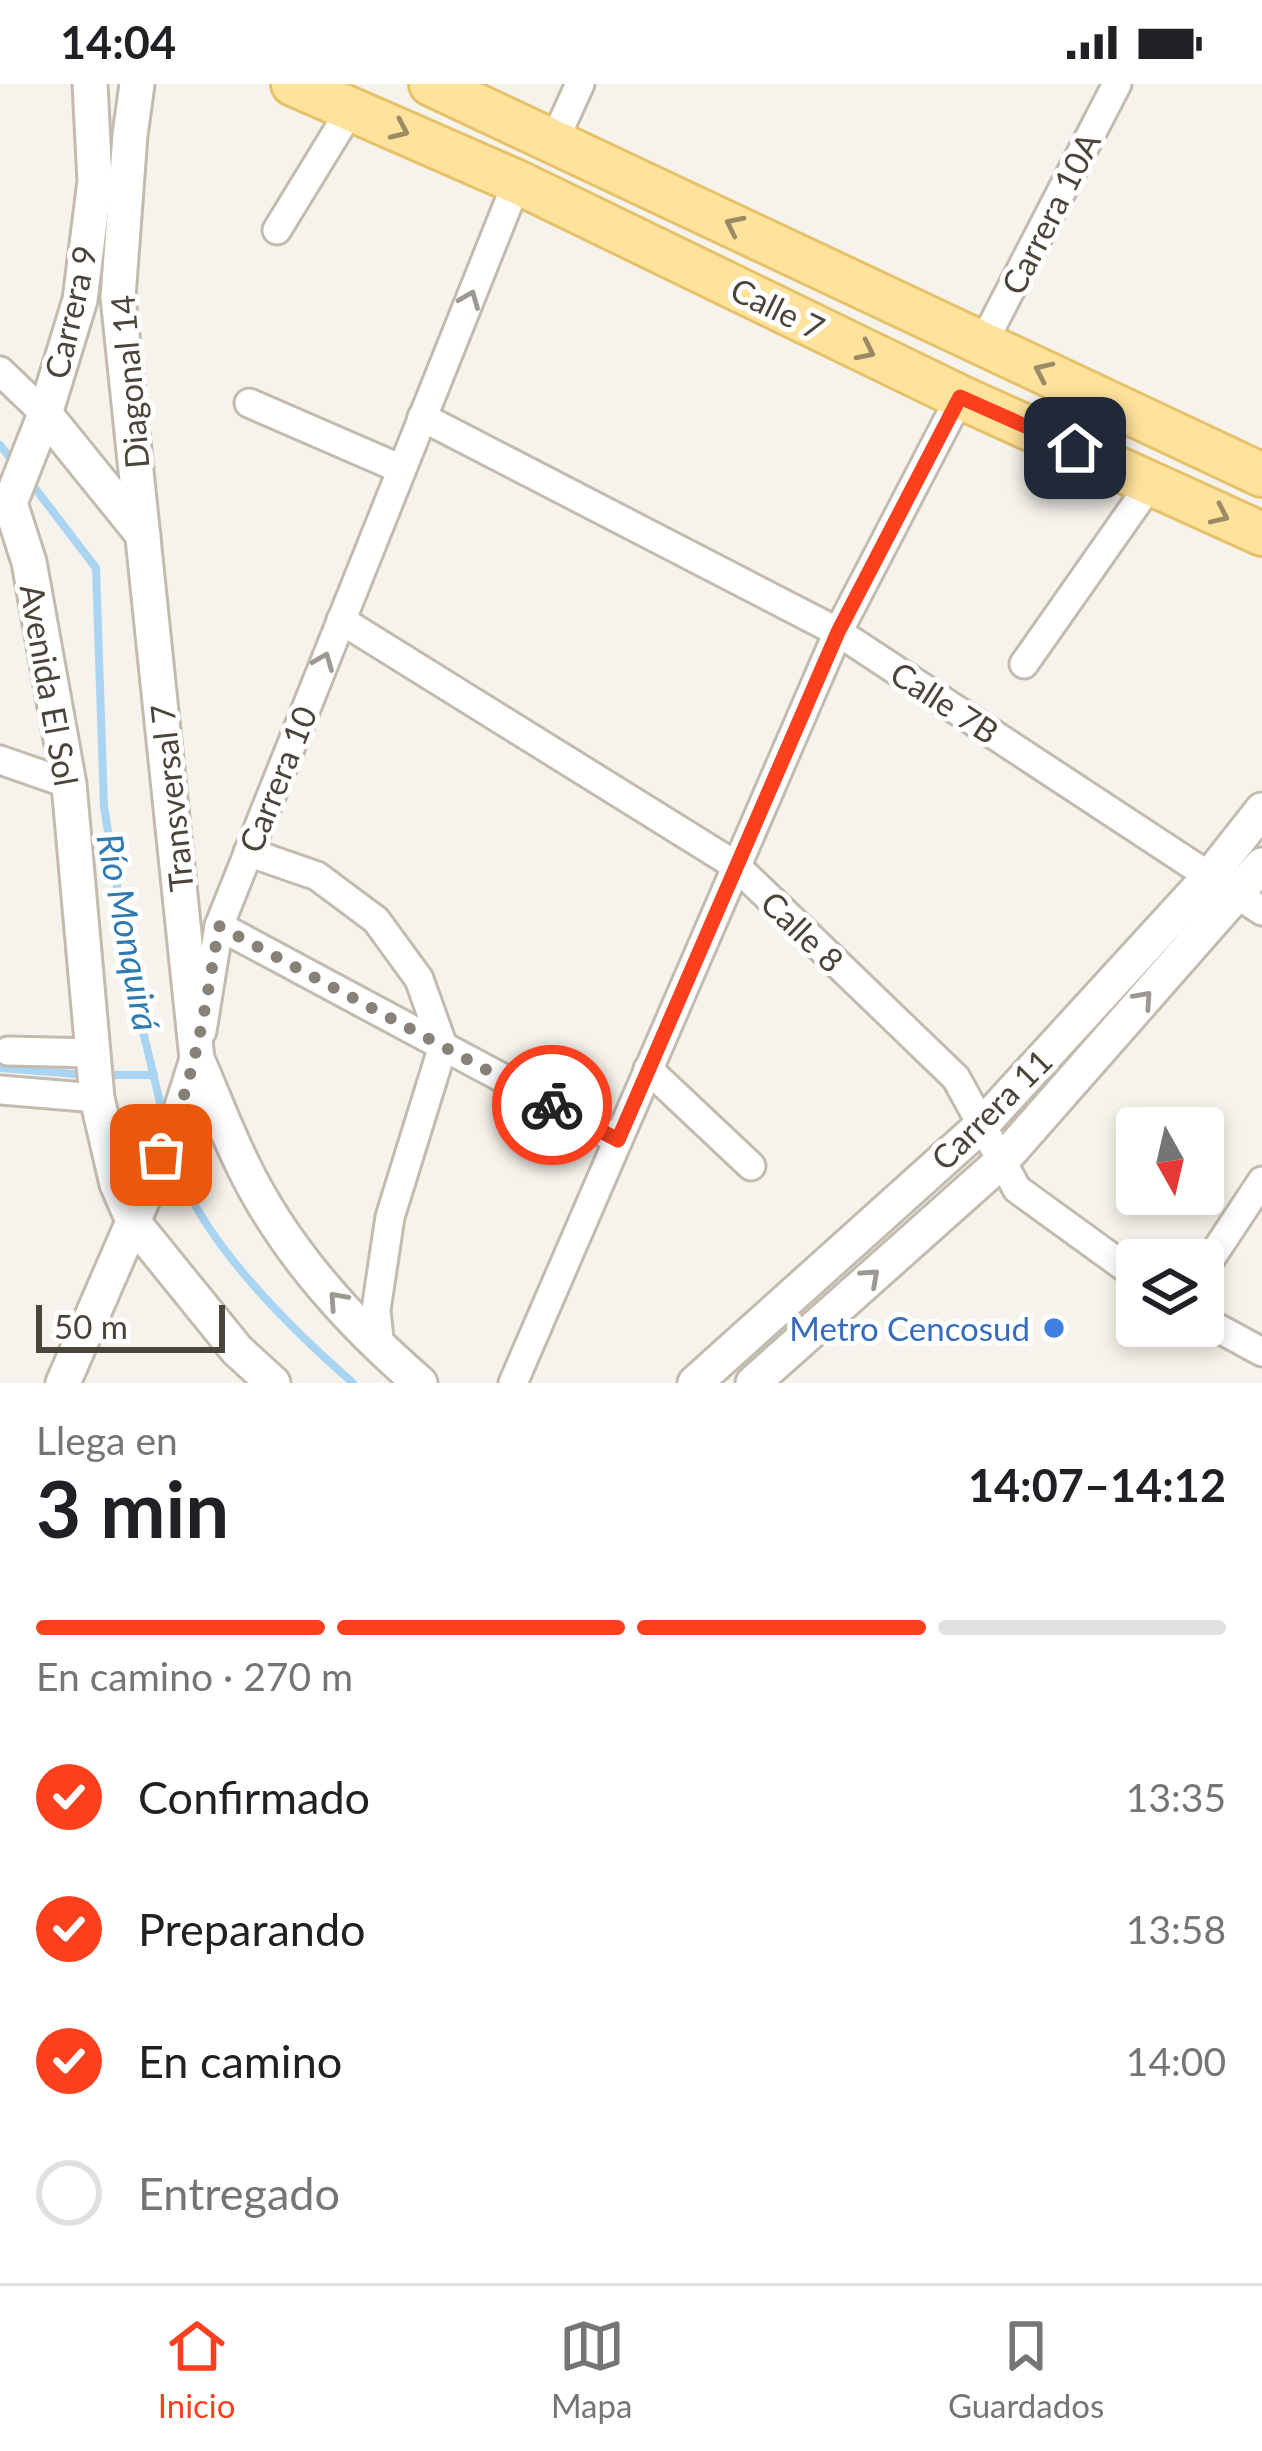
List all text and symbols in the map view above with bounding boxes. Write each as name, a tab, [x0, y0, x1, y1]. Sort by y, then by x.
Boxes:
text: 14:04	[60, 15, 176, 69]
one-way arrow	[388, 116, 409, 140]
street label: Carrera 10A	[992, 125, 1108, 301]
one-way arrow	[725, 216, 746, 239]
street label: Carrera 9	[35, 242, 105, 382]
street label: Calle 7	[725, 268, 831, 348]
one-way arrow	[455, 290, 480, 311]
street label: Diagonal 14	[101, 294, 157, 470]
one-way arrow	[854, 337, 875, 360]
one-way arrow	[1034, 362, 1055, 385]
pin	[1024, 397, 1126, 499]
icon: home	[1042, 415, 1108, 481]
one-way arrow	[1208, 500, 1229, 524]
street label: Avenida El Sol	[13, 581, 87, 789]
one-way arrow	[310, 652, 334, 673]
street label: Calle 7B	[884, 652, 1006, 752]
street label: Carrera 10	[230, 700, 324, 858]
street label: Transversal 7	[141, 702, 201, 894]
water label: Río Monquirá	[88, 830, 170, 1035]
street label: Calle 8	[753, 882, 853, 980]
one-way arrow	[1130, 992, 1151, 1013]
street label: Carrera 11	[922, 1040, 1060, 1178]
courier	[492, 1045, 612, 1165]
icon: bike	[519, 1072, 585, 1138]
pin	[110, 1104, 212, 1206]
north arrow	[1116, 1107, 1224, 1215]
map controls	[1116, 1107, 1224, 1347]
icon: bag	[128, 1122, 194, 1188]
button: layers	[1116, 1239, 1224, 1347]
one-way arrow	[858, 1270, 879, 1291]
one-way arrow	[330, 1292, 351, 1314]
scale bar	[36, 1299, 225, 1352]
text: 50 m	[54, 1306, 128, 1346]
place label: Metro Cencosud	[789, 1308, 1030, 1348]
marker: Metro Cencosud	[1041, 1315, 1067, 1341]
text: Llega en	[36, 1417, 178, 1463]
text: 14:07–14:12	[968, 1458, 1226, 1512]
text: 3 min	[36, 1461, 229, 1555]
text: En camino · 270 m	[36, 1653, 353, 1699]
icon: check	[36, 1764, 102, 1830]
text: Confirmado	[138, 1770, 370, 1824]
text: 13:35	[1126, 1774, 1226, 1820]
icon: check	[36, 1896, 102, 1962]
text: Preparando	[138, 1902, 366, 1956]
text: 13:58	[1126, 1906, 1226, 1952]
icon: check	[36, 2028, 102, 2094]
text: En camino	[138, 2034, 342, 2088]
text: 14:00	[1126, 2038, 1226, 2084]
text: Entregado	[138, 2166, 340, 2220]
tab: Inicio	[158, 2313, 235, 2425]
tab: Mapa	[551, 2313, 632, 2425]
tab: Guardados	[948, 2313, 1104, 2425]

